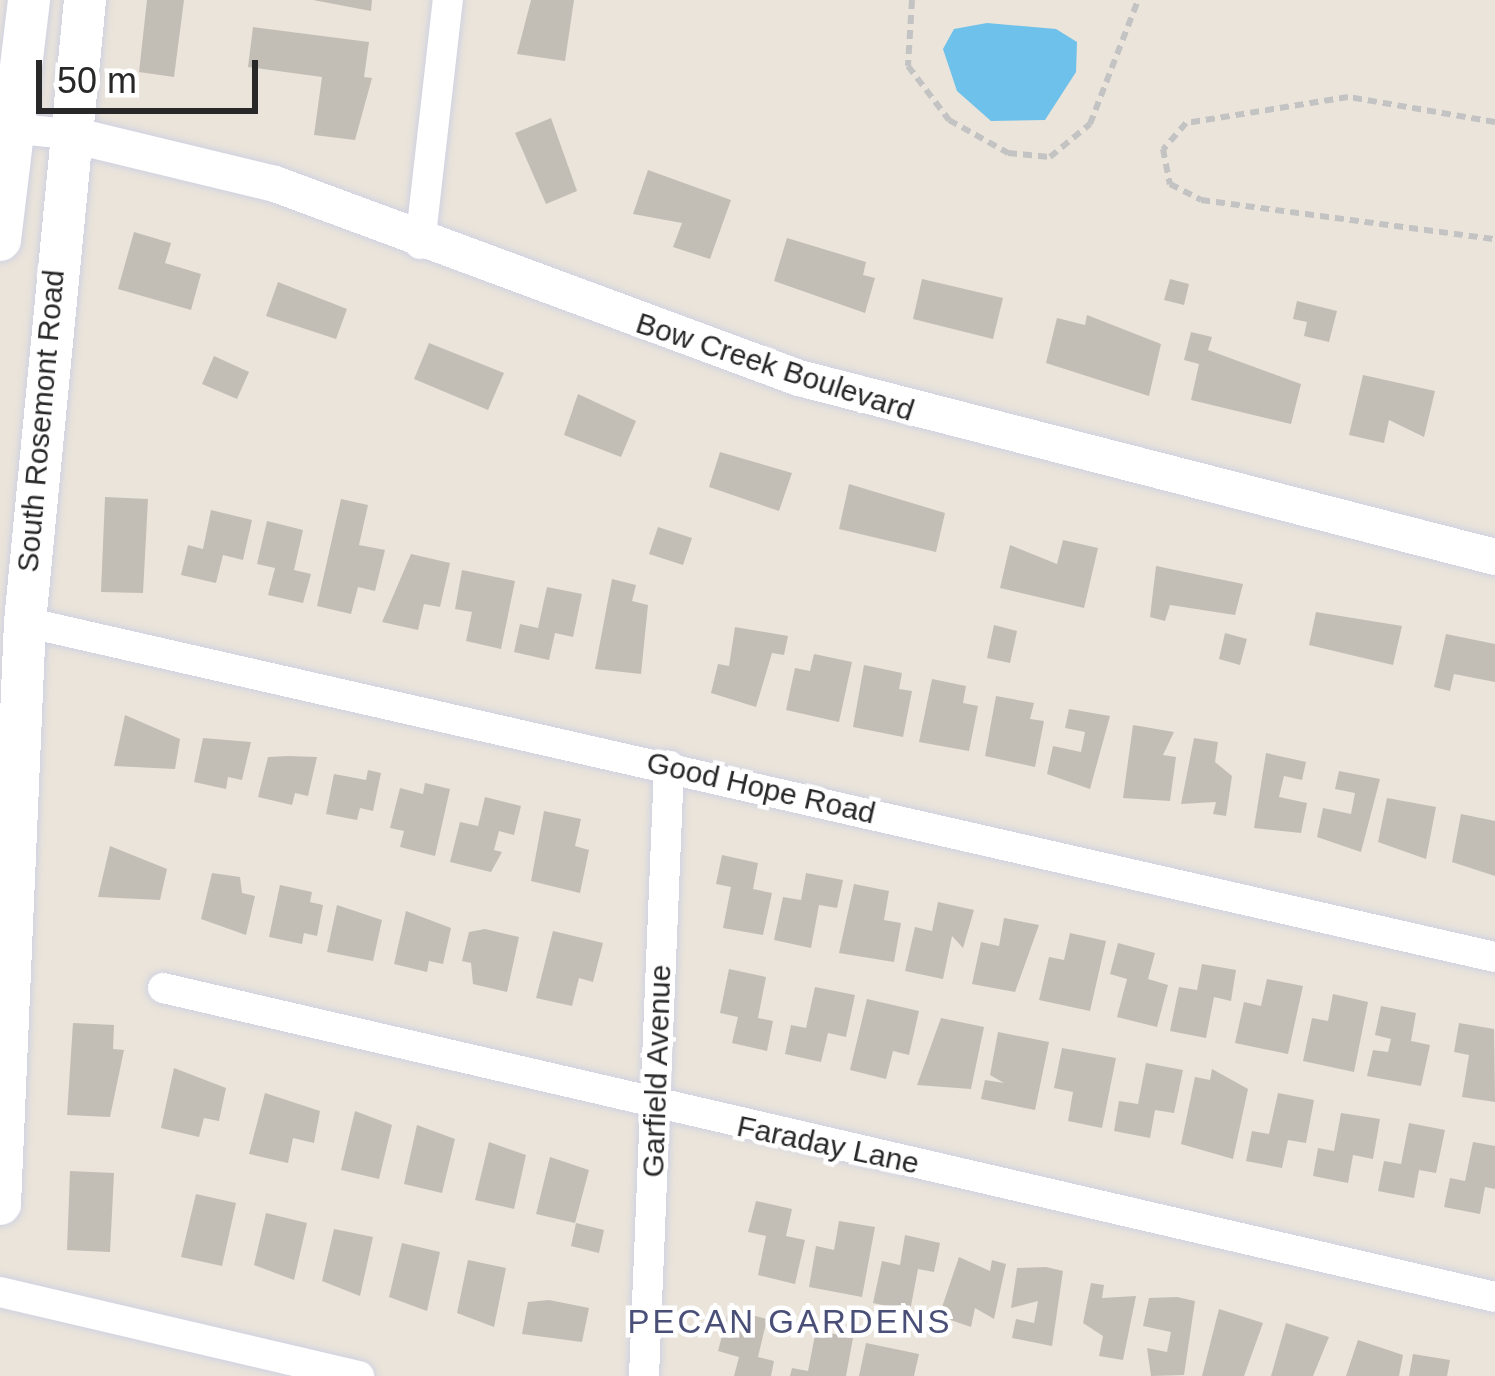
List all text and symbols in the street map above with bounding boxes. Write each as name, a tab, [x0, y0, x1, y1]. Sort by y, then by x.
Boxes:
scale bar	[42, 36, 264, 110]
text: 50 m	[57, 60, 137, 101]
street label: South Rosemont Road	[10, 268, 72, 574]
street label: Bow Creek Boulevard	[631, 305, 919, 429]
street label: Good Hope Road	[643, 744, 879, 832]
street label: Garfield Avenue	[635, 963, 679, 1179]
street label: Faraday Lane	[734, 1108, 922, 1182]
district label: PECAN GARDENS	[627, 1302, 953, 1342]

